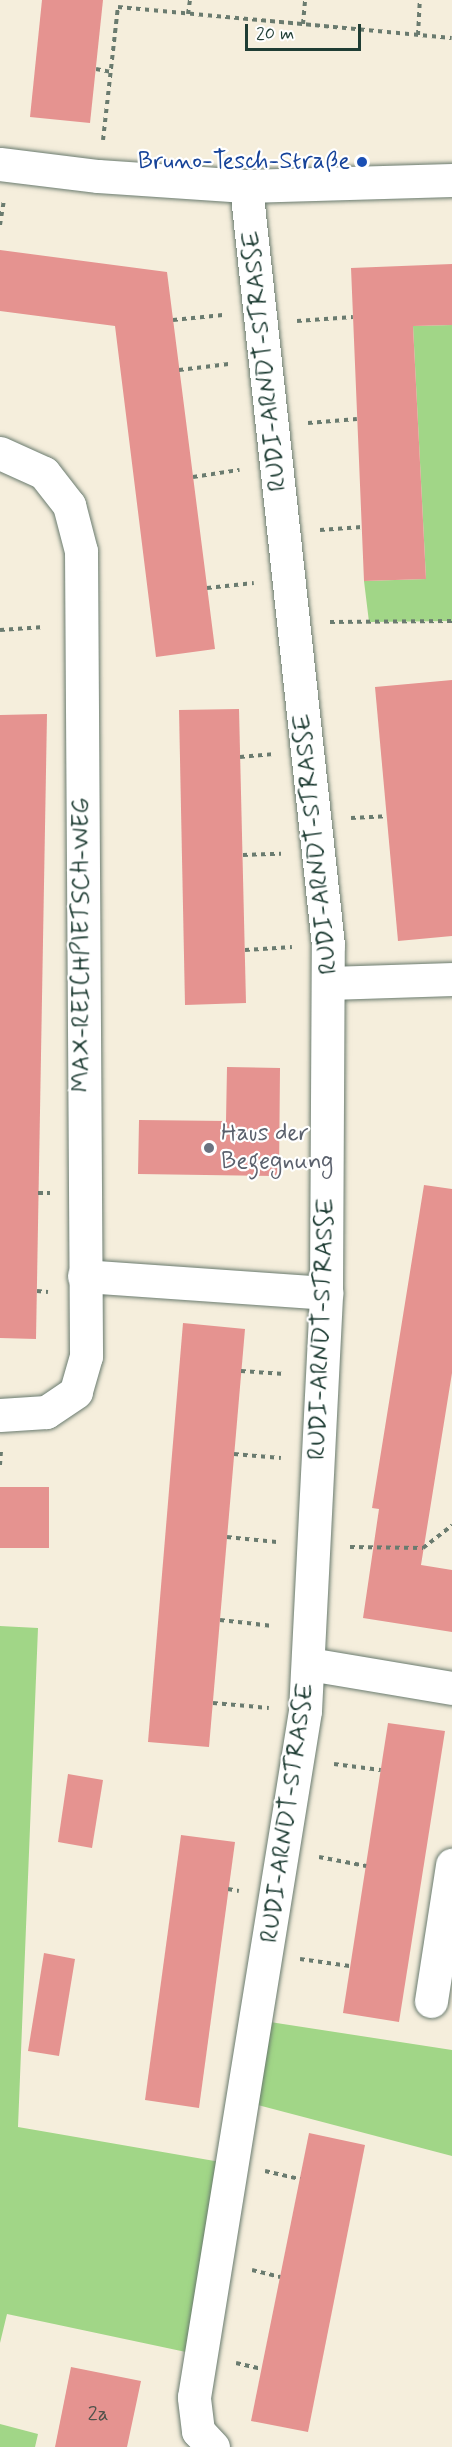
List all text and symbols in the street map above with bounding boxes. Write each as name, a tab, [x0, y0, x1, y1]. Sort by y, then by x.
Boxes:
scale bar	[248, 12, 364, 50]
text: 20 m	[256, 22, 294, 46]
place label: Bruno-Tesch-Straße	[138, 148, 350, 176]
marker: Bruno-Tesch-Straße	[355, 155, 369, 169]
street label: RUDI-ARNDT-STRASSE	[237, 229, 293, 493]
street label: RUDI-ARNDT-STRASSE	[288, 712, 344, 976]
street label: MAX-REICHPIETSCH-WEG	[68, 798, 96, 1092]
place label: Haus der Begegnung	[221, 1120, 333, 1176]
marker: Haus der Begegnung	[202, 1141, 216, 1155]
street label: RUDI-ARNDT-STRASSE	[303, 1198, 341, 1460]
street label: RUDI-ARNDT-STRASSE	[256, 1681, 320, 1945]
house number: 2a	[87, 2401, 109, 2427]

